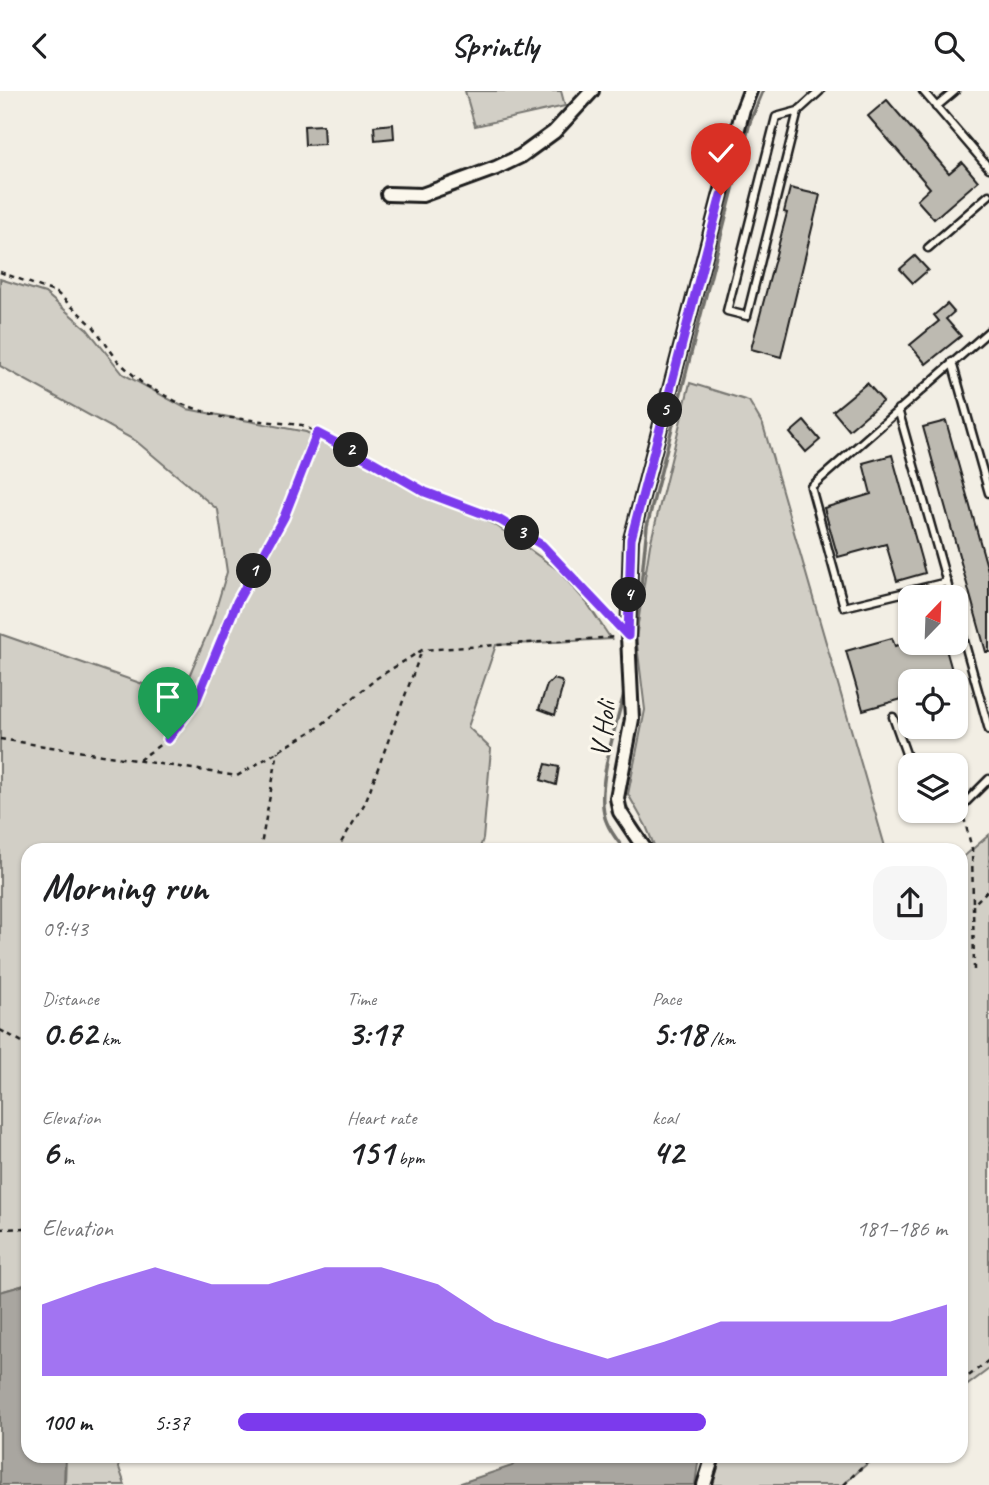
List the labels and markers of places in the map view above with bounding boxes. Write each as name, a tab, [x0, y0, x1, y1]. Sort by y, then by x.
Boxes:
pin	[691, 123, 751, 195]
pin: 5	[648, 393, 682, 427]
pin: 2	[334, 433, 368, 467]
pin: 3	[504, 515, 540, 551]
pin: 1	[236, 553, 272, 589]
pin: 4	[612, 577, 646, 613]
pin	[138, 667, 198, 739]

